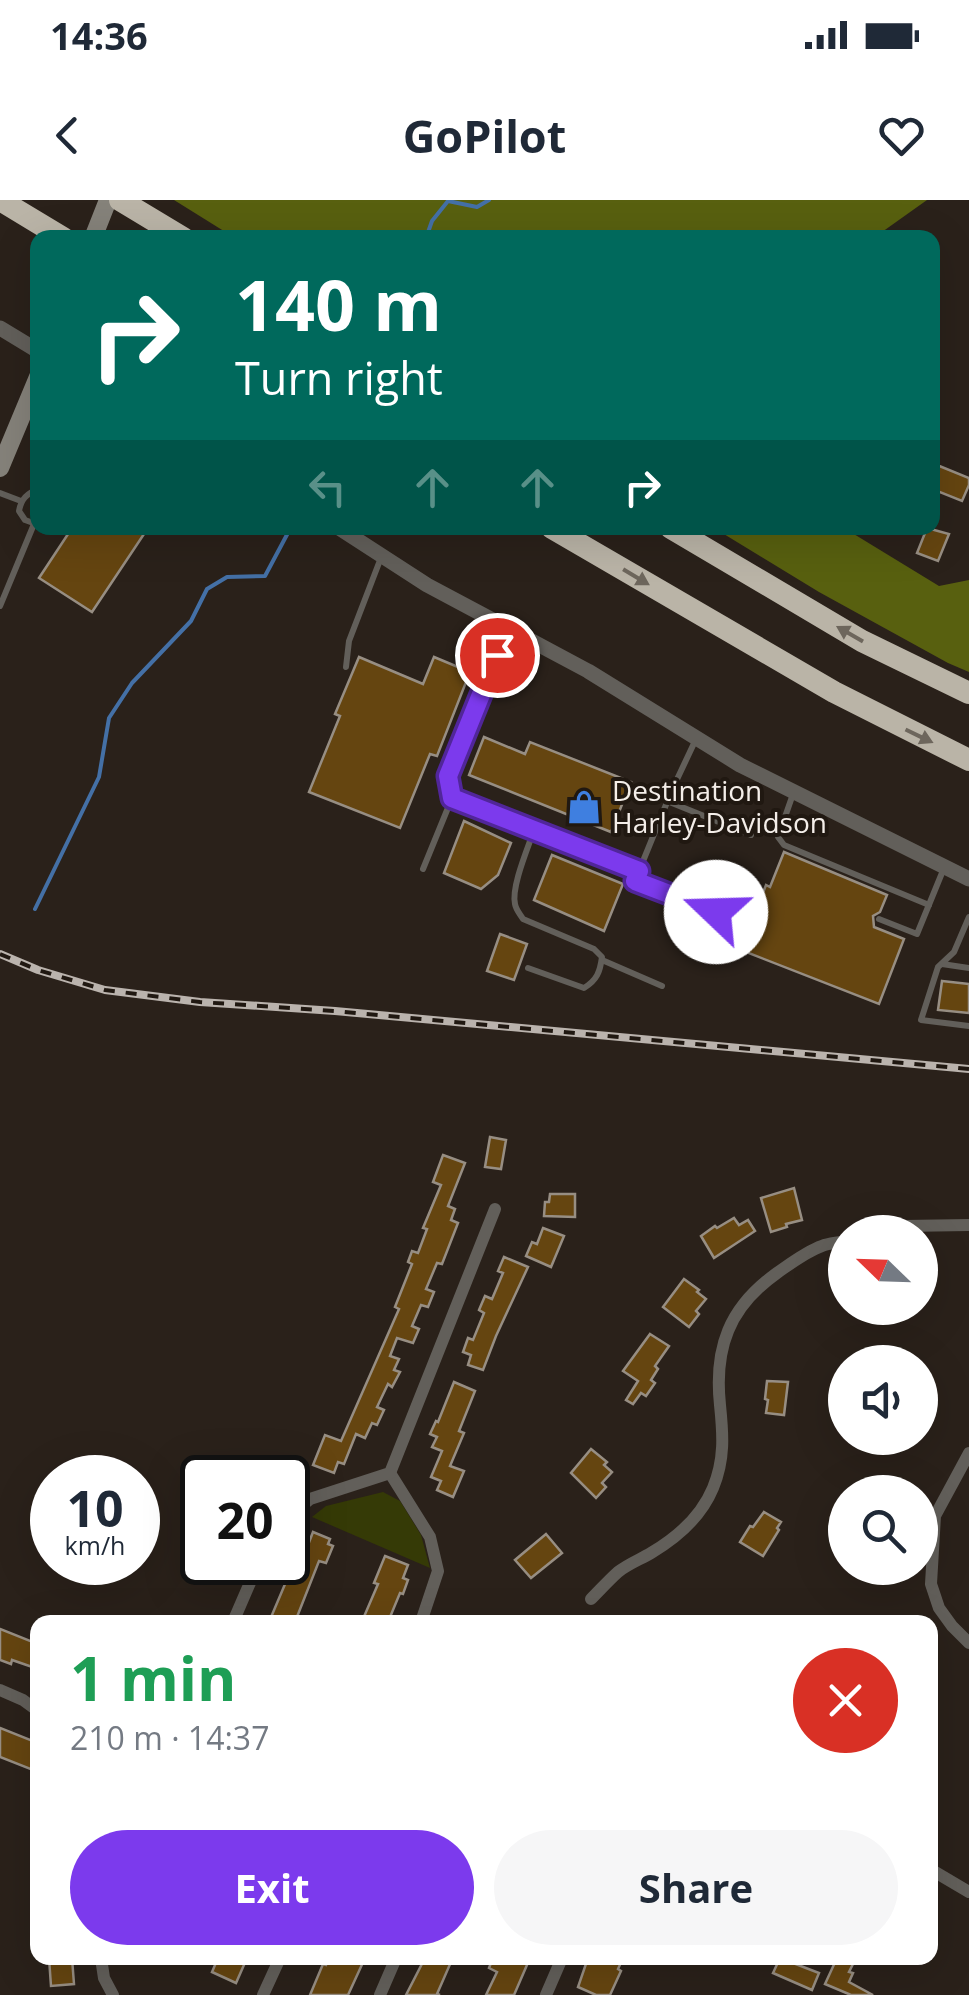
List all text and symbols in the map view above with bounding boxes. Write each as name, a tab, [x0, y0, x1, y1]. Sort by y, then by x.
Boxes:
text: 14:36	[50, 9, 148, 61]
text: GoPilot	[403, 105, 566, 166]
icon: back	[40, 108, 95, 163]
icon: heart	[874, 108, 929, 163]
text: 140 m	[235, 256, 442, 352]
icon: right	[70, 270, 200, 400]
text: Turn right	[235, 347, 443, 408]
icon: left	[300, 460, 355, 515]
icon: ahead	[405, 460, 460, 515]
icon: ahead	[510, 460, 565, 515]
icon: right	[615, 460, 670, 515]
one-way arrow	[622, 568, 650, 585]
pin	[455, 613, 540, 698]
one-way arrow	[836, 626, 865, 643]
icon: arrive	[470, 628, 525, 683]
one-way arrow	[905, 728, 934, 745]
place label: Destination Harley-Davidson	[612, 771, 827, 841]
shop icon: Destination Harley-Davidson	[565, 788, 603, 826]
position arrow	[664, 860, 768, 964]
north arrow	[828, 1215, 938, 1325]
map controls	[828, 1215, 938, 1585]
button: sound	[828, 1345, 938, 1455]
speed limit sign: 20	[180, 1455, 310, 1585]
text: 10	[66, 1474, 124, 1542]
button: search	[828, 1475, 938, 1585]
text: km/h	[65, 1528, 125, 1562]
text: 1 min	[70, 1637, 237, 1719]
button: close	[793, 1648, 898, 1753]
text: 210 m · 14:37	[70, 1716, 269, 1759]
button: Exit	[70, 1830, 474, 1945]
button: Share	[494, 1830, 898, 1945]

